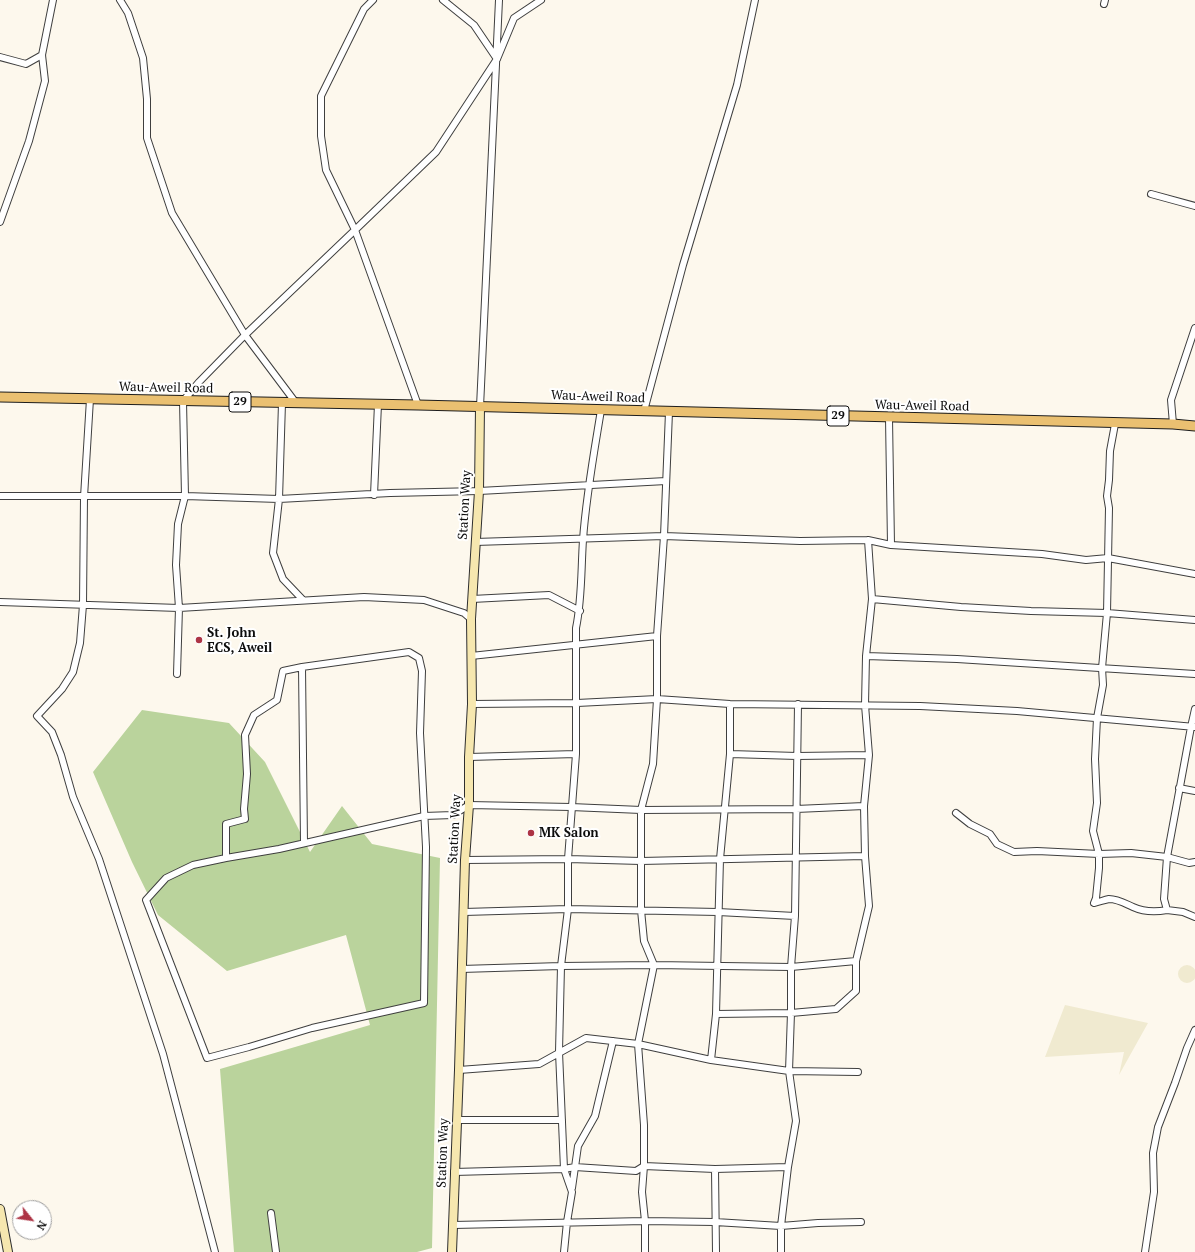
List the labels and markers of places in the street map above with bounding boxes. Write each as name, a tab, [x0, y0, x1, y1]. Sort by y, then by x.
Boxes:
place label: St. John ECS, Aweil	[207, 625, 272, 656]
marker: St. John ECS, Aweil	[194, 635, 204, 645]
place label: MK Salon	[539, 825, 599, 841]
marker: MK Salon	[526, 828, 536, 838]

